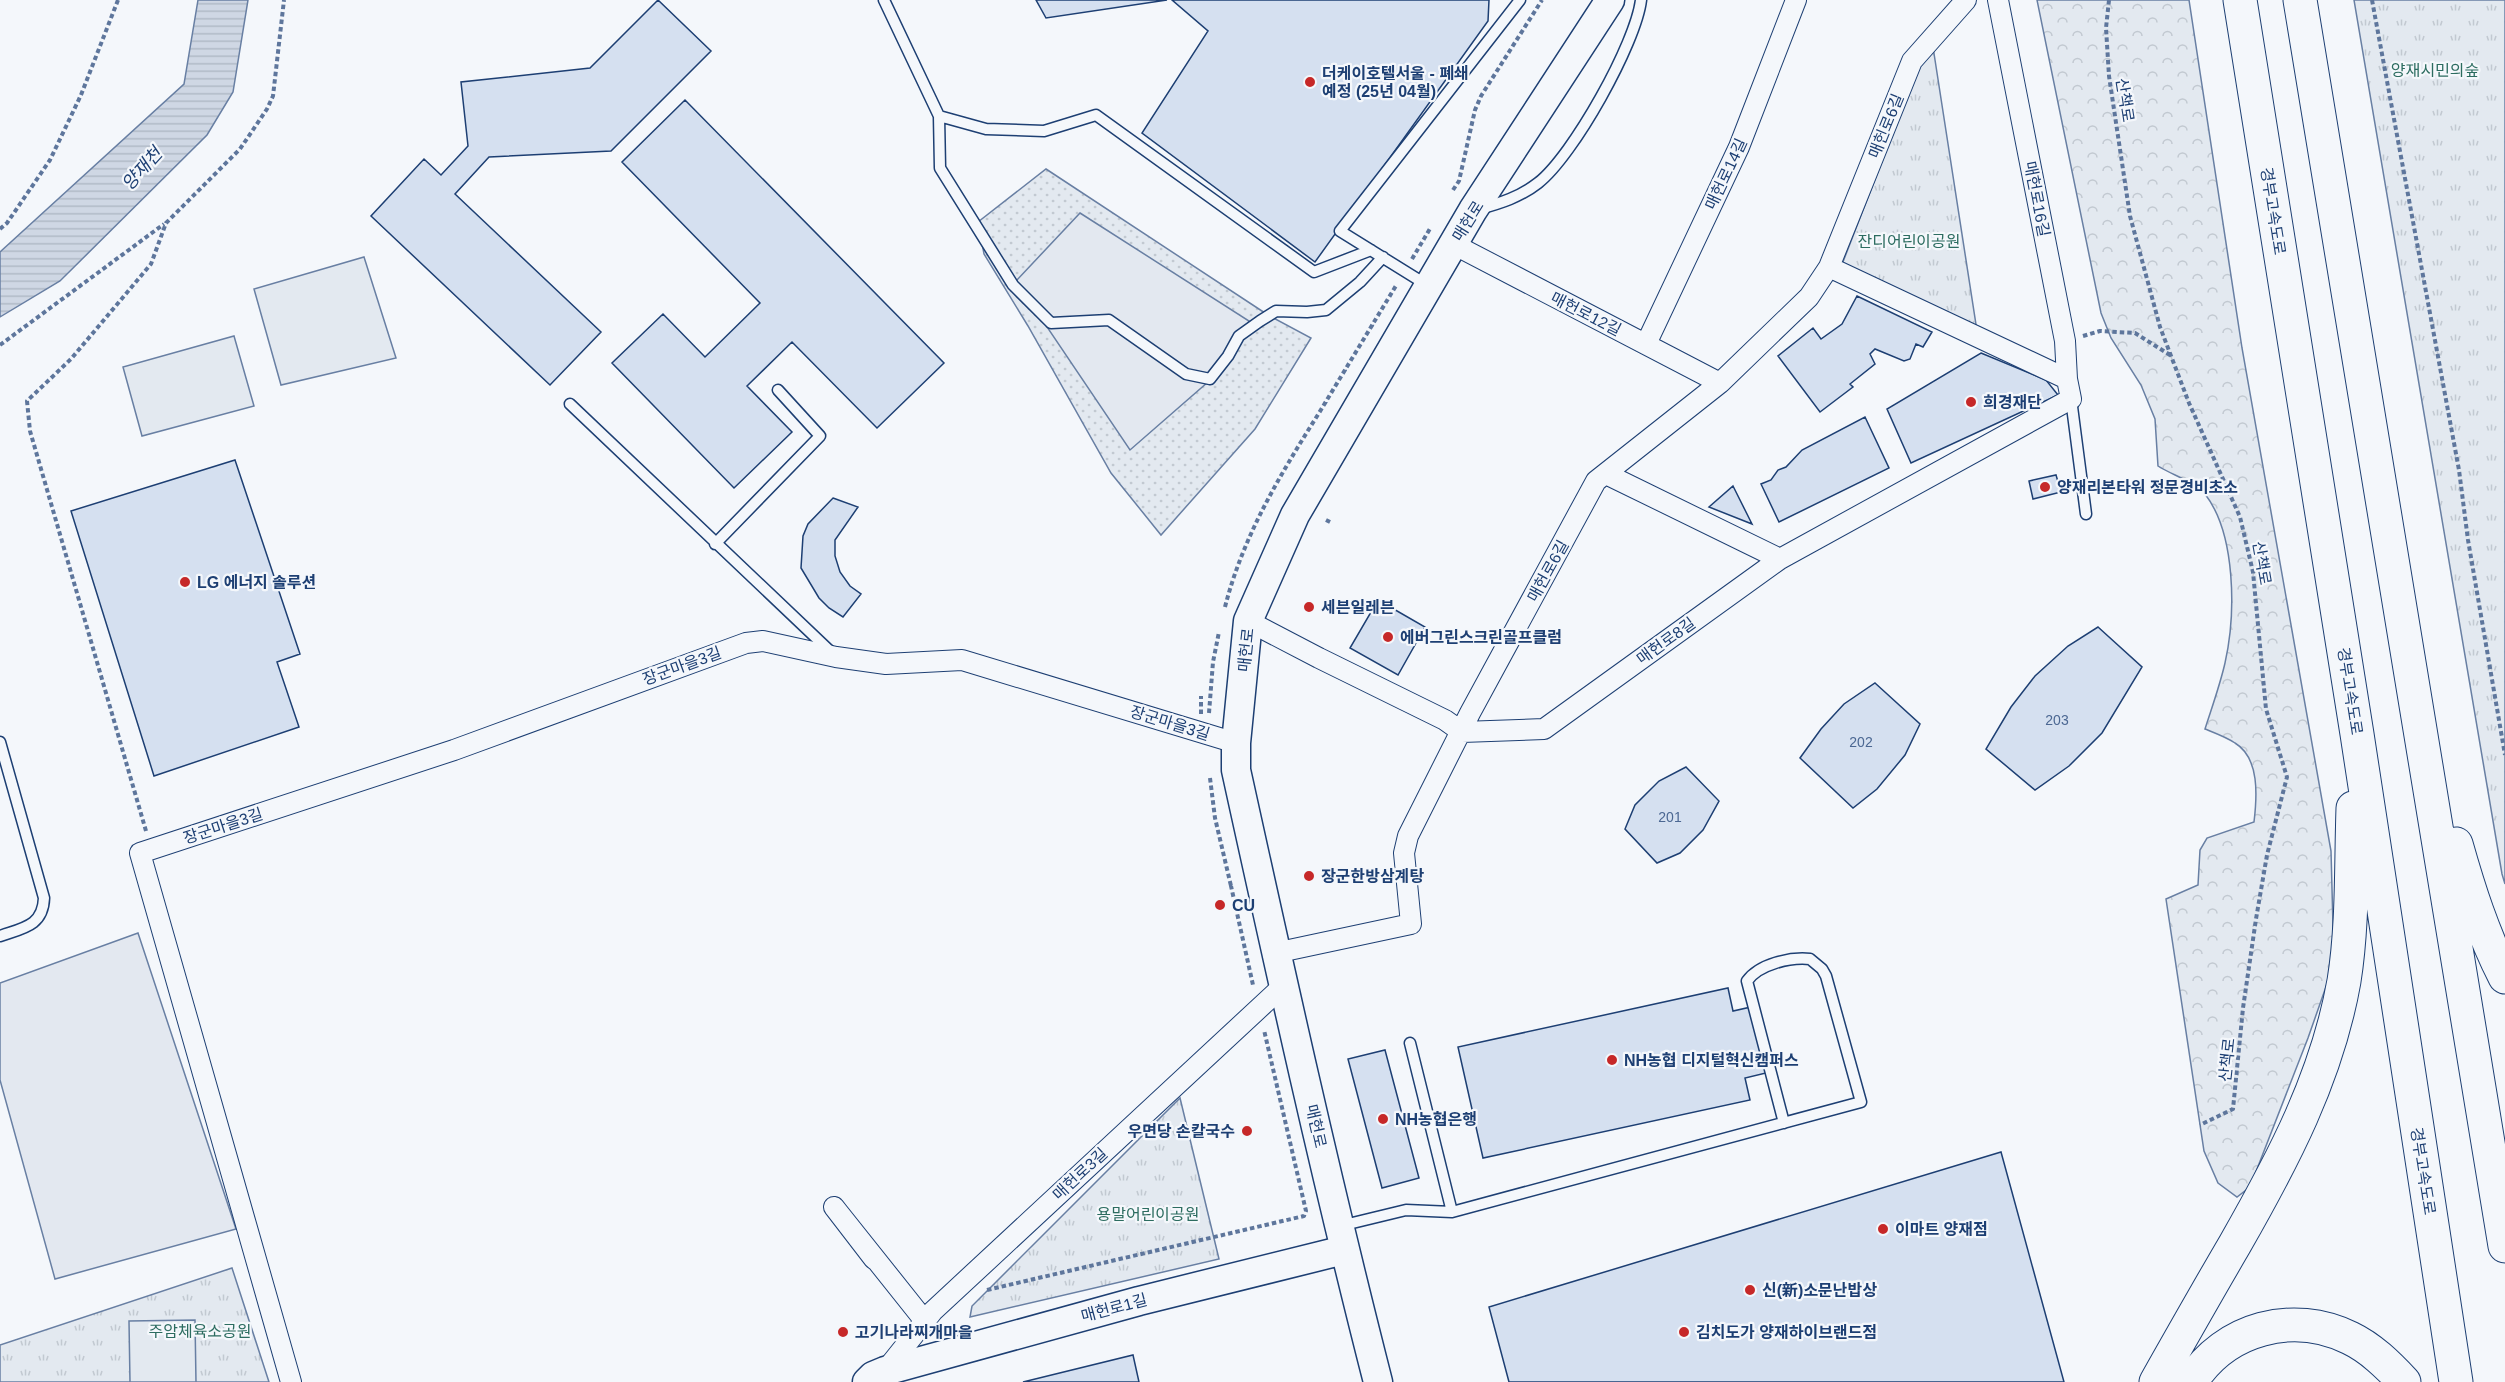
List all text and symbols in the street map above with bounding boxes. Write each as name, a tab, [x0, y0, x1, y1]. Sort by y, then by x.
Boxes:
park label: 양재시민의숲	[2391, 62, 2479, 79]
place label: 더케이호텔서울 - 폐쇄 예정 (25년 04월)	[1322, 65, 1469, 100]
marker: 더케이호텔서울 - 폐쇄 예정 (25년 04월)	[1303, 75, 1317, 89]
street label: 산책로	[2113, 77, 2137, 123]
street label: 매헌로6길	[1865, 91, 1907, 161]
street label: 매헌로14길	[1702, 136, 1750, 212]
water label: 양재천	[118, 142, 168, 194]
street label: 매헌로16길	[2021, 160, 2053, 238]
street label: 경부고속도로	[2258, 166, 2288, 256]
street label: 매헌로	[1449, 198, 1487, 244]
park label: 잔디어린이공원	[1857, 233, 1961, 250]
street label: 매헌로12길	[1548, 289, 1624, 339]
place label: 희경재단	[1983, 394, 2042, 411]
marker: 희경재단	[1964, 395, 1978, 409]
place label: 양재리본타워 정문경비초소	[2057, 479, 2238, 496]
marker: 양재리본타워 정문경비초소	[2038, 480, 2052, 494]
street label: 매헌로6길	[1524, 537, 1572, 605]
street label: 산책로	[2250, 540, 2274, 586]
place label: LG 에너지 솔루션	[197, 574, 316, 591]
marker: LG 에너지 솔루션	[178, 575, 192, 589]
place label: 세븐일레븐	[1321, 599, 1395, 616]
marker: 세븐일레븐	[1302, 600, 1316, 614]
street label: 매헌로8길	[1634, 614, 1698, 668]
street label: 매헌로	[1235, 627, 1257, 673]
place label: 에버그린스크린골프클럼	[1400, 629, 1562, 646]
marker: 에버그린스크린골프클럼	[1381, 630, 1395, 644]
street label: 장군마을3길	[640, 644, 724, 688]
street label: 경부고속도로	[2335, 646, 2365, 736]
street label: 장군마을3길	[1128, 703, 1212, 743]
house number: 203	[2045, 712, 2069, 728]
house number: 202	[1849, 734, 1873, 750]
street label: 장군마을3길	[181, 805, 265, 847]
house number: 201	[1658, 809, 1682, 825]
place label: 장군한방삼계탕	[1321, 867, 1424, 885]
marker: 장군한방삼계탕	[1302, 869, 1316, 883]
place label: CU	[1232, 897, 1255, 914]
marker: CU	[1213, 898, 1227, 912]
street label: 산책로	[2216, 1037, 2238, 1083]
place label: NH농협 디지털혁신캠퍼스	[1624, 1052, 1799, 1069]
marker: NH농협 디지털혁신캠퍼스	[1605, 1053, 1619, 1067]
street label: 매헌로	[1303, 1103, 1329, 1150]
place label: NH농협은행	[1395, 1111, 1477, 1128]
marker: NH농협은행	[1376, 1112, 1390, 1126]
place label: 우면당 손칼국수	[1128, 1123, 1235, 1140]
marker: 우면당 손칼국수	[1240, 1124, 1254, 1138]
street label: 경부고속도로	[2408, 1126, 2438, 1216]
street label: 매헌로3길	[1049, 1145, 1111, 1203]
park label: 용말어린이공원	[1096, 1206, 1200, 1223]
place label: 이마트 양재점	[1895, 1221, 1988, 1238]
marker: 이마트 양재점	[1876, 1222, 1890, 1236]
place label: 신(新)소문난밥상	[1762, 1282, 1877, 1299]
marker: 신(新)소문난밥상	[1743, 1283, 1757, 1297]
street label: 매헌로1길	[1079, 1291, 1149, 1325]
park label: 주암체육소공원	[148, 1323, 252, 1340]
place label: 고기나라찌개마을	[855, 1324, 973, 1341]
place label: 김치도가 양재하이브랜드점	[1696, 1324, 1877, 1341]
marker: 고기나라찌개마을	[836, 1325, 850, 1339]
marker: 김치도가 양재하이브랜드점	[1677, 1325, 1691, 1339]

